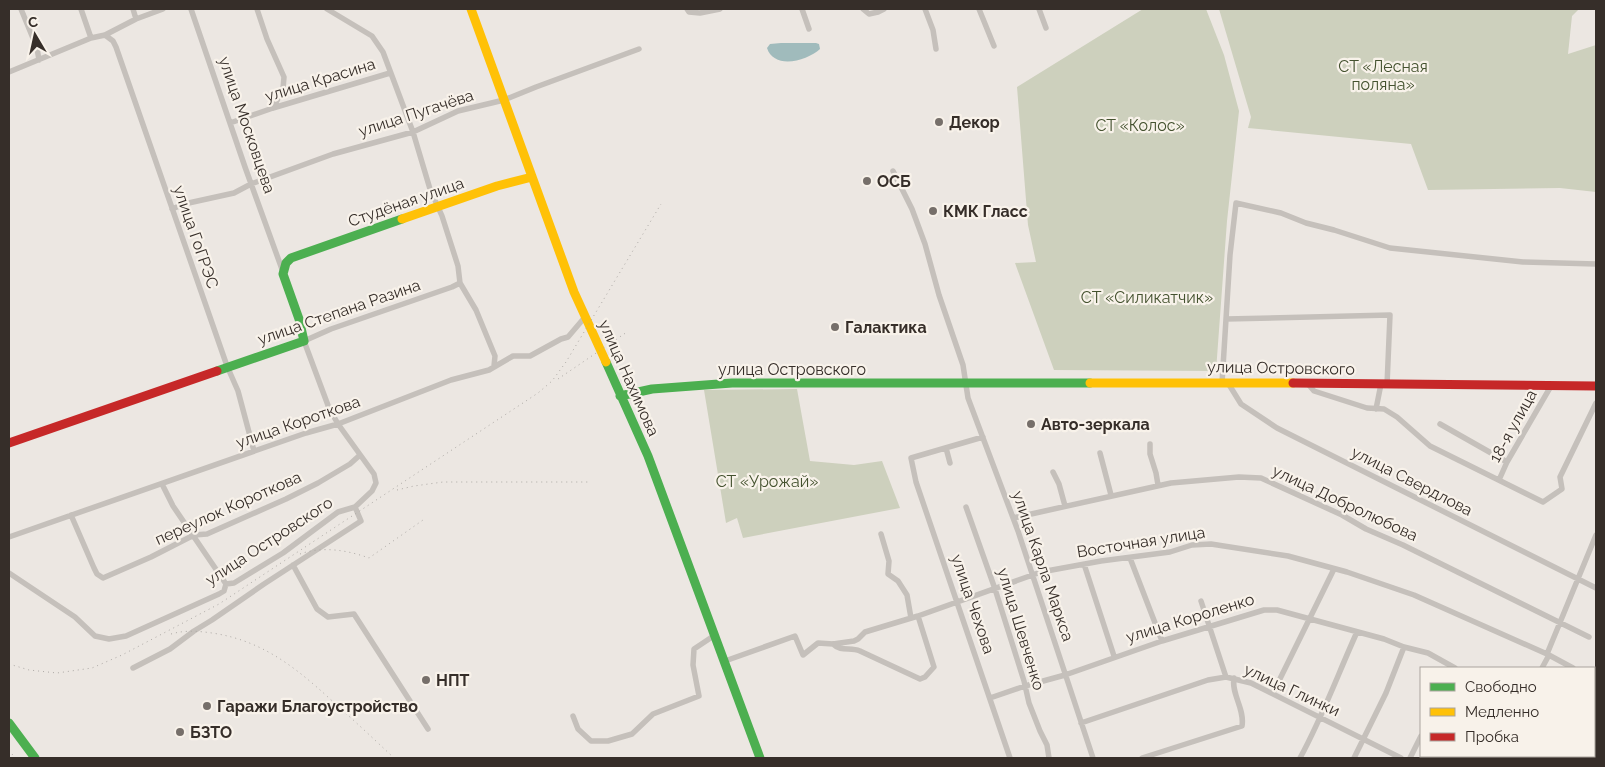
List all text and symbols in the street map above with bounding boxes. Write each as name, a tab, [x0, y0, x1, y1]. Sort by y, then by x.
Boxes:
north arrow	[10, 10, 60, 60]
text: С	[27, 13, 39, 31]
street label: улица Московцева	[215, 54, 279, 196]
street label: улица Красина	[263, 54, 377, 106]
park label: СТ «Лесная поляна»	[1338, 57, 1428, 94]
street label: улица Пугачёва	[356, 85, 476, 141]
place label: Декор	[949, 113, 1000, 132]
marker: Декор	[933, 116, 945, 128]
park label: СТ «Колос»	[1095, 116, 1185, 135]
place label: ОСБ	[877, 172, 911, 191]
street label: Студёная улица	[346, 173, 466, 231]
marker: ОСБ	[861, 175, 873, 187]
street label: улица ГоГРЭС	[169, 183, 223, 291]
place label: КМК Гласс	[943, 202, 1028, 221]
marker: КМК Гласс	[927, 205, 939, 217]
street label: улица Степана Разина	[255, 275, 423, 349]
park label: СТ «Силикатчик»	[1081, 288, 1213, 307]
street label: улица Нахимова	[595, 317, 663, 439]
place label: Галактика	[845, 318, 927, 337]
marker: Галактика	[829, 321, 841, 333]
street label: улица Островского	[1207, 357, 1355, 379]
street label: улица Островского	[718, 360, 866, 379]
street label: 18-я улица	[1485, 386, 1541, 466]
street label: улица Короткова	[233, 392, 363, 452]
place label: Авто-зеркала	[1041, 415, 1150, 434]
marker: Авто-зеркала	[1025, 418, 1037, 430]
street label: улица Свердлова	[1348, 442, 1476, 520]
street label: улица Добролюбова	[1269, 461, 1421, 545]
street label: переулок Короткова	[152, 467, 304, 549]
park label: СТ «Урожай»	[716, 472, 818, 491]
street label: улица Карла Маркса	[1008, 488, 1078, 644]
street label: улица Островского	[202, 493, 336, 589]
street label: Восточная улица	[1075, 522, 1207, 562]
street label: улица Чехова	[947, 552, 999, 656]
street label: улица Шевченко	[993, 566, 1049, 692]
street label: улица Короленко	[1124, 589, 1256, 647]
street label: улица Глинки	[1241, 660, 1343, 720]
legend	[1420, 667, 1595, 757]
place label: НПТ	[436, 671, 470, 690]
marker: НПТ	[420, 674, 432, 686]
text: Свободно	[1465, 678, 1537, 696]
place label: Гаражи Благоустройство	[217, 697, 418, 716]
marker: Гаражи Благоустройство	[201, 700, 213, 712]
text: Медленно	[1465, 703, 1539, 721]
place label: БЗТО	[190, 723, 232, 742]
marker: БЗТО	[174, 726, 186, 738]
text: Пробка	[1465, 728, 1519, 746]

